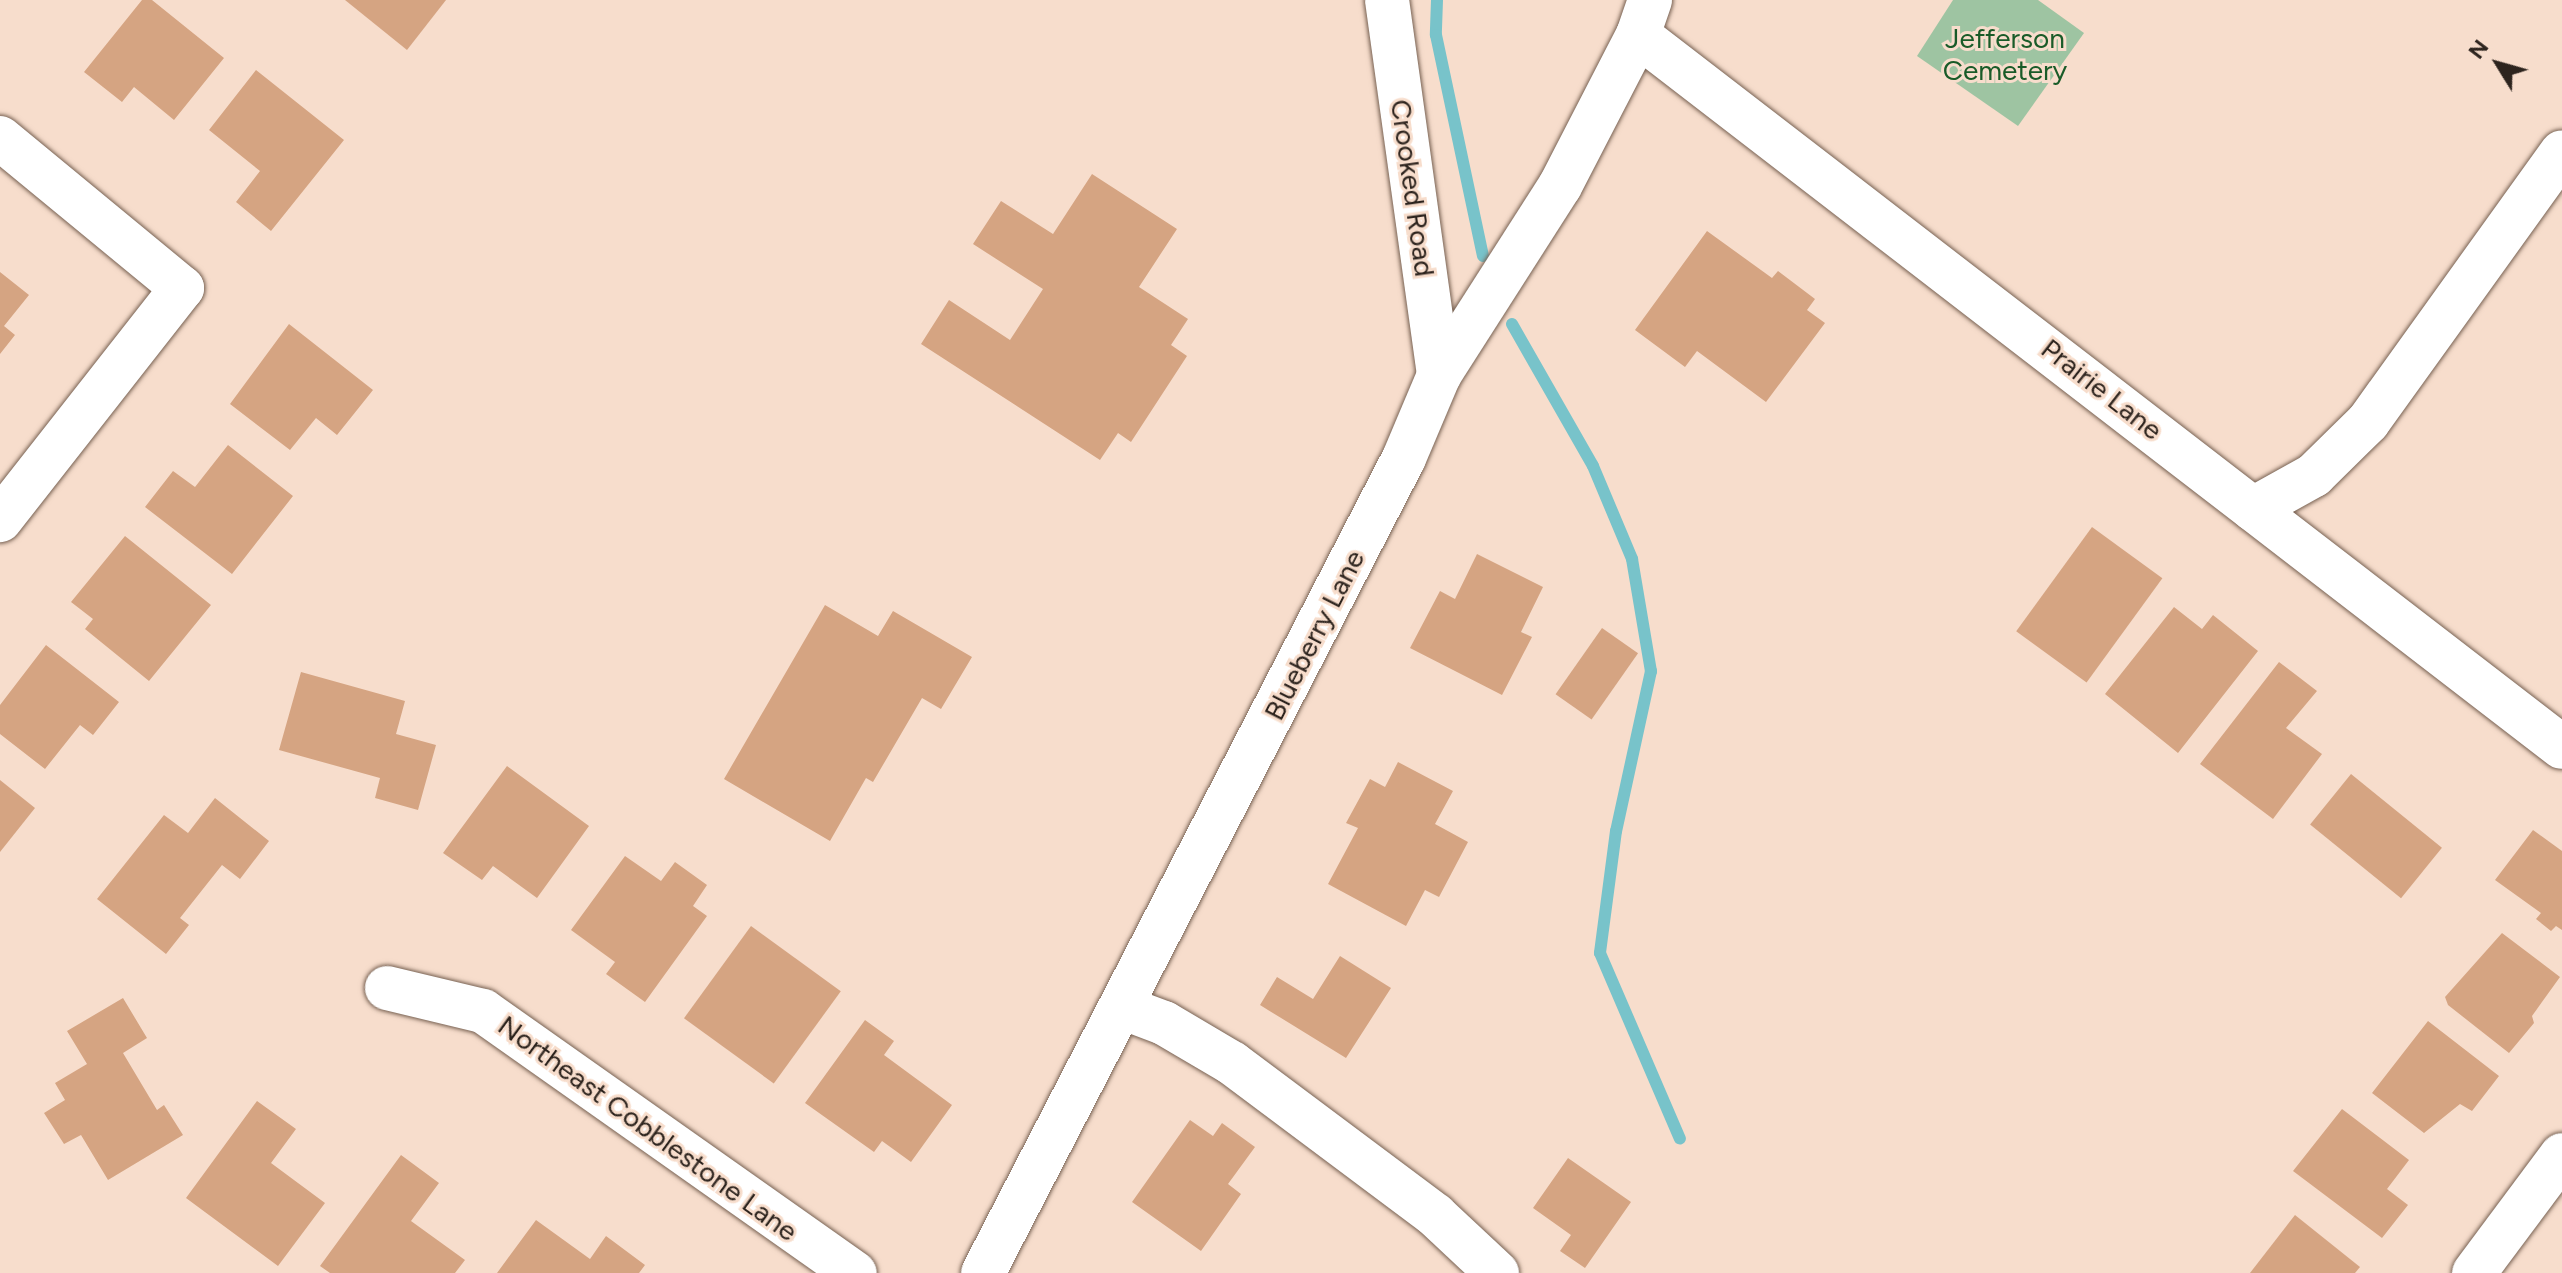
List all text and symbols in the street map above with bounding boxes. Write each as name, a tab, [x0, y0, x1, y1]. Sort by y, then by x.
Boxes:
park label: Jefferson Cemetery	[1943, 21, 2067, 87]
north arrow	[2458, 24, 2538, 104]
text: N	[2463, 34, 2494, 64]
street label: Crooked Road	[1384, 97, 1442, 279]
street label: Prairie Lane	[2035, 331, 2169, 447]
street label: Blueberry Lane	[1257, 544, 1371, 726]
street label: Northeast Cobblestone Lane	[492, 1008, 804, 1248]

